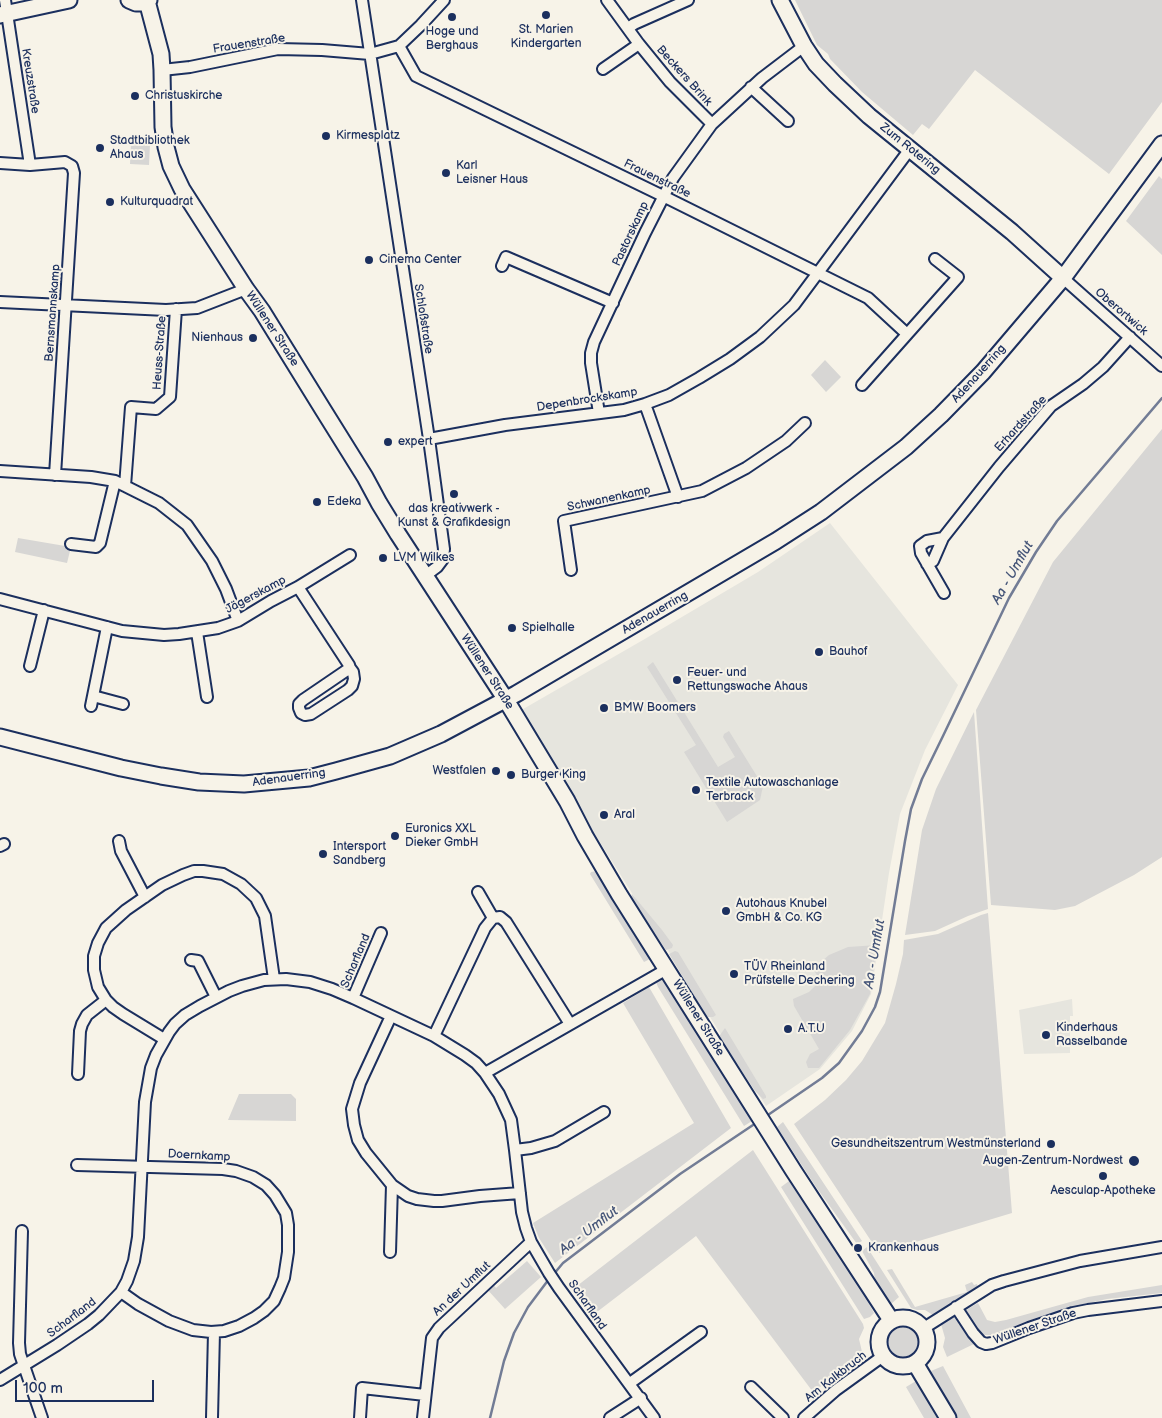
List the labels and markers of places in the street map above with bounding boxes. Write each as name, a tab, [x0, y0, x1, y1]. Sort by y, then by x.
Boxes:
marker: St. Marien Kindergarten	[540, 9, 552, 21]
marker: Hoge und Berghaus	[446, 11, 458, 23]
place label: St. Marien Kindergarten	[511, 23, 581, 51]
place label: Hoge und Berghaus	[425, 25, 479, 53]
place label: Christuskirche	[145, 89, 222, 103]
marker: Christuskirche	[129, 90, 141, 102]
place label: Kirmesplatz	[336, 129, 400, 143]
marker: Kirmesplatz	[320, 130, 332, 142]
place label: Stadtbibliothek Ahaus	[110, 134, 190, 162]
marker: Stadtbibliothek Ahaus	[94, 142, 106, 154]
place label: Karl Leisner Haus	[456, 159, 528, 187]
marker: Karl Leisner Haus	[440, 167, 452, 179]
place label: Kulturquadrat	[120, 195, 193, 209]
marker: Kulturquadrat	[104, 196, 116, 208]
place label: Cinema Center	[379, 253, 461, 267]
marker: Cinema Center	[363, 254, 375, 266]
place label: Nienhaus	[191, 331, 243, 345]
marker: Nienhaus	[247, 332, 259, 344]
place label: expert	[398, 435, 433, 449]
marker: expert	[382, 436, 394, 448]
marker: das kreativwerk - Kunst & Grafikdesign	[448, 488, 460, 500]
place label: Edeka	[327, 495, 361, 509]
marker: Edeka	[311, 496, 323, 508]
place label: das kreativwerk - Kunst & Grafikdesign	[398, 502, 510, 530]
place label: LVM Wilkes	[393, 551, 454, 565]
marker: LVM Wilkes	[377, 552, 389, 564]
place label: Spielhalle	[522, 621, 575, 635]
marker: Spielhalle	[506, 622, 518, 634]
place label: Bauhof	[829, 645, 868, 659]
marker: Bauhof	[813, 646, 825, 658]
place label: Feuer- und Rettungswache Ahaus	[687, 666, 808, 694]
marker: Feuer- und Rettungswache Ahaus	[671, 674, 683, 686]
place label: BMW Boomers	[614, 701, 696, 715]
marker: BMW Boomers	[598, 702, 610, 714]
place label: Westfalen	[432, 764, 486, 778]
marker: Westfalen	[490, 765, 502, 777]
place label: Burger King	[521, 768, 586, 782]
marker: Burger King	[505, 769, 517, 781]
place label: Textile Autowaschanlage Terbrack	[706, 776, 839, 804]
marker: Textile Autowaschanlage Terbrack	[690, 784, 702, 796]
place label: Aral	[614, 808, 635, 822]
marker: Aral	[598, 809, 610, 821]
place label: Euronics XXL Dieker GmbH	[405, 822, 479, 850]
marker: Euronics XXL Dieker GmbH	[389, 830, 401, 842]
place label: Intersport Sandberg	[333, 840, 386, 868]
marker: Intersport Sandberg	[317, 848, 329, 860]
place label: Autohaus Knubel GmbH & Co. KG	[736, 897, 827, 925]
marker: Autohaus Knubel GmbH & Co. KG	[720, 905, 732, 917]
place label: TÜV Rheinland Prüfstelle Dechering	[744, 960, 855, 988]
marker: TÜV Rheinland Prüfstelle Dechering	[728, 968, 740, 980]
place label: Kinderhaus Rasselbande	[1056, 1021, 1127, 1049]
place label: A.T.U	[798, 1022, 825, 1036]
marker: A.T.U	[782, 1023, 794, 1035]
marker: Kinderhaus Rasselbande	[1040, 1029, 1052, 1041]
place label: Gesundheitszentrum Westmünsterland	[831, 1137, 1041, 1151]
marker: Gesundheitszentrum Westmünsterland	[1045, 1138, 1057, 1150]
place label: Augen-Zentrum-Nordwest	[983, 1154, 1123, 1168]
marker: Augen-Zentrum-Nordwest	[1127, 1154, 1141, 1168]
marker: Aesculap-Apotheke	[1097, 1170, 1109, 1182]
place label: Aesculap-Apotheke	[1050, 1184, 1156, 1198]
place label: Krankenhaus	[868, 1241, 939, 1255]
marker: Krankenhaus	[852, 1242, 864, 1254]

